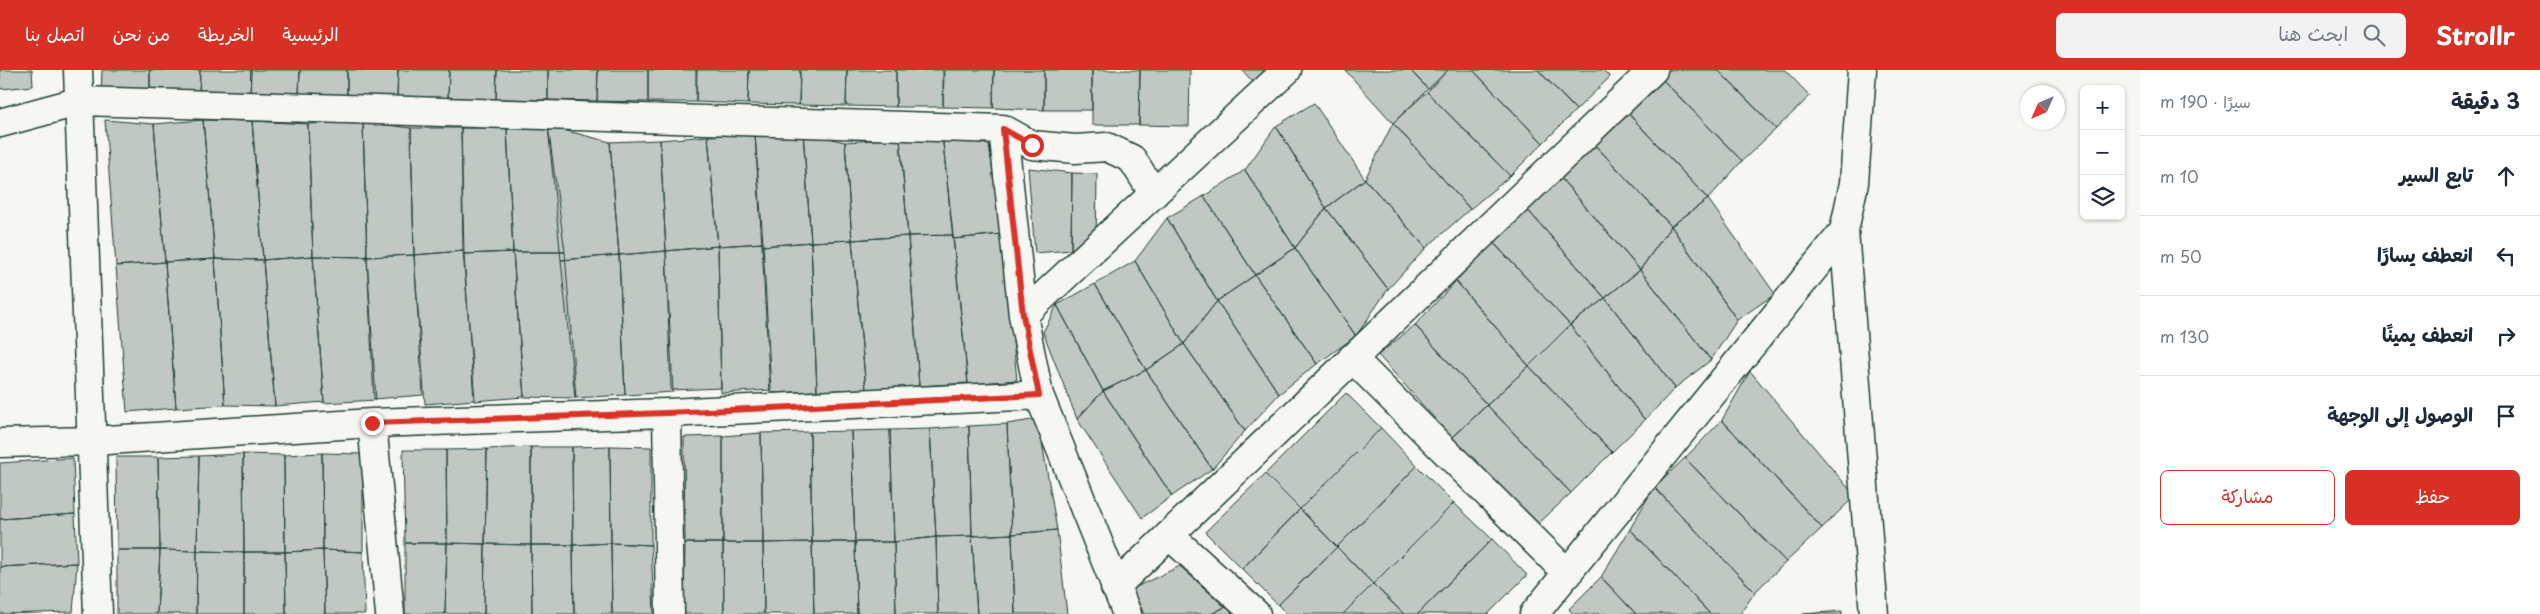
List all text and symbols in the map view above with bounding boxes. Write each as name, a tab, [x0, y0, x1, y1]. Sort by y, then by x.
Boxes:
search box	[2056, 13, 2406, 58]
text: Strollr	[2436, 17, 2515, 53]
text: ابحث هنا	[2278, 19, 2348, 47]
text: اتصل بنا	[25, 20, 85, 47]
text: من نحن	[113, 20, 170, 47]
text: الخريطة	[198, 20, 254, 47]
text: الرئيسية	[282, 20, 339, 47]
icon: search	[2360, 21, 2388, 49]
text: 3 دقيقة	[2451, 84, 2520, 116]
north arrow	[2020, 85, 2065, 130]
map controls	[2080, 85, 2125, 220]
button: +	[2080, 85, 2125, 130]
text: سيرًا · 190 m	[2160, 89, 2251, 113]
button: −	[2080, 130, 2125, 175]
route start	[1021, 134, 1044, 157]
text: تابع السير	[2399, 160, 2473, 188]
icon: ahead	[2492, 162, 2520, 190]
text: 10 m	[2160, 164, 2199, 188]
button: layers	[2080, 175, 2125, 220]
text: انعطف يسارًا	[2377, 240, 2473, 268]
icon: left	[2492, 242, 2520, 270]
text: 50 m	[2160, 244, 2202, 268]
text: انعطف يمينًا	[2382, 320, 2473, 348]
icon: right	[2492, 322, 2520, 350]
text: 130 m	[2160, 324, 2209, 348]
text: الوصول إلى الوجهة	[2327, 400, 2473, 428]
icon: arrive	[2492, 402, 2520, 430]
route end	[361, 412, 384, 435]
button: مشاركة	[2160, 470, 2335, 525]
button: حفظ	[2345, 470, 2520, 525]

